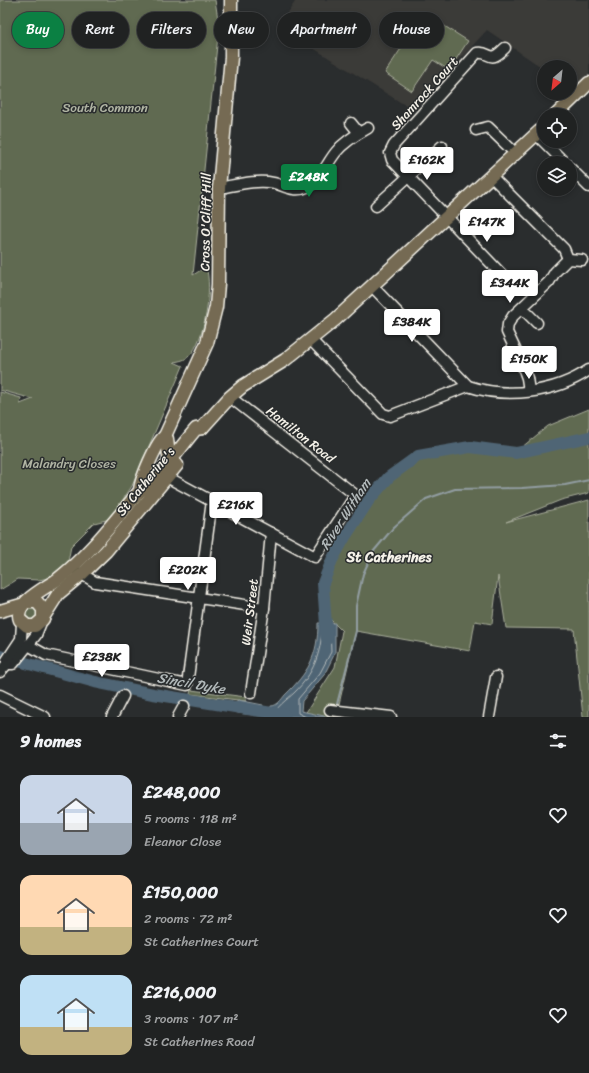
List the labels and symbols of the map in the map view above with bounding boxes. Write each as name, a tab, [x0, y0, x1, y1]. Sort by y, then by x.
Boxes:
street label: Shamrock Court	[385, 51, 464, 135]
north arrow	[537, 60, 577, 100]
park label: South Common	[62, 96, 148, 119]
pin: £162K	[399, 147, 455, 181]
pin: £248K	[281, 164, 337, 198]
street label: Cross O'Cliff Hill	[193, 172, 218, 271]
pin: £147K	[459, 209, 515, 243]
pin: £344K	[482, 270, 538, 304]
pin: £384K	[384, 309, 440, 343]
pin: £150K	[501, 346, 557, 380]
street label: Hamilton Road	[261, 400, 341, 470]
street label: St Catherine's	[110, 441, 181, 521]
park label: Malandry Closes	[22, 452, 116, 475]
water label: River Witham	[313, 472, 379, 555]
pin: £216K	[208, 492, 264, 526]
district label: St Catherines	[345, 545, 432, 570]
pin: £202K	[160, 557, 216, 591]
street label: Weir Street	[234, 577, 265, 647]
pin: £238K	[74, 644, 130, 678]
water label: Sincil Dyke	[155, 665, 228, 702]

